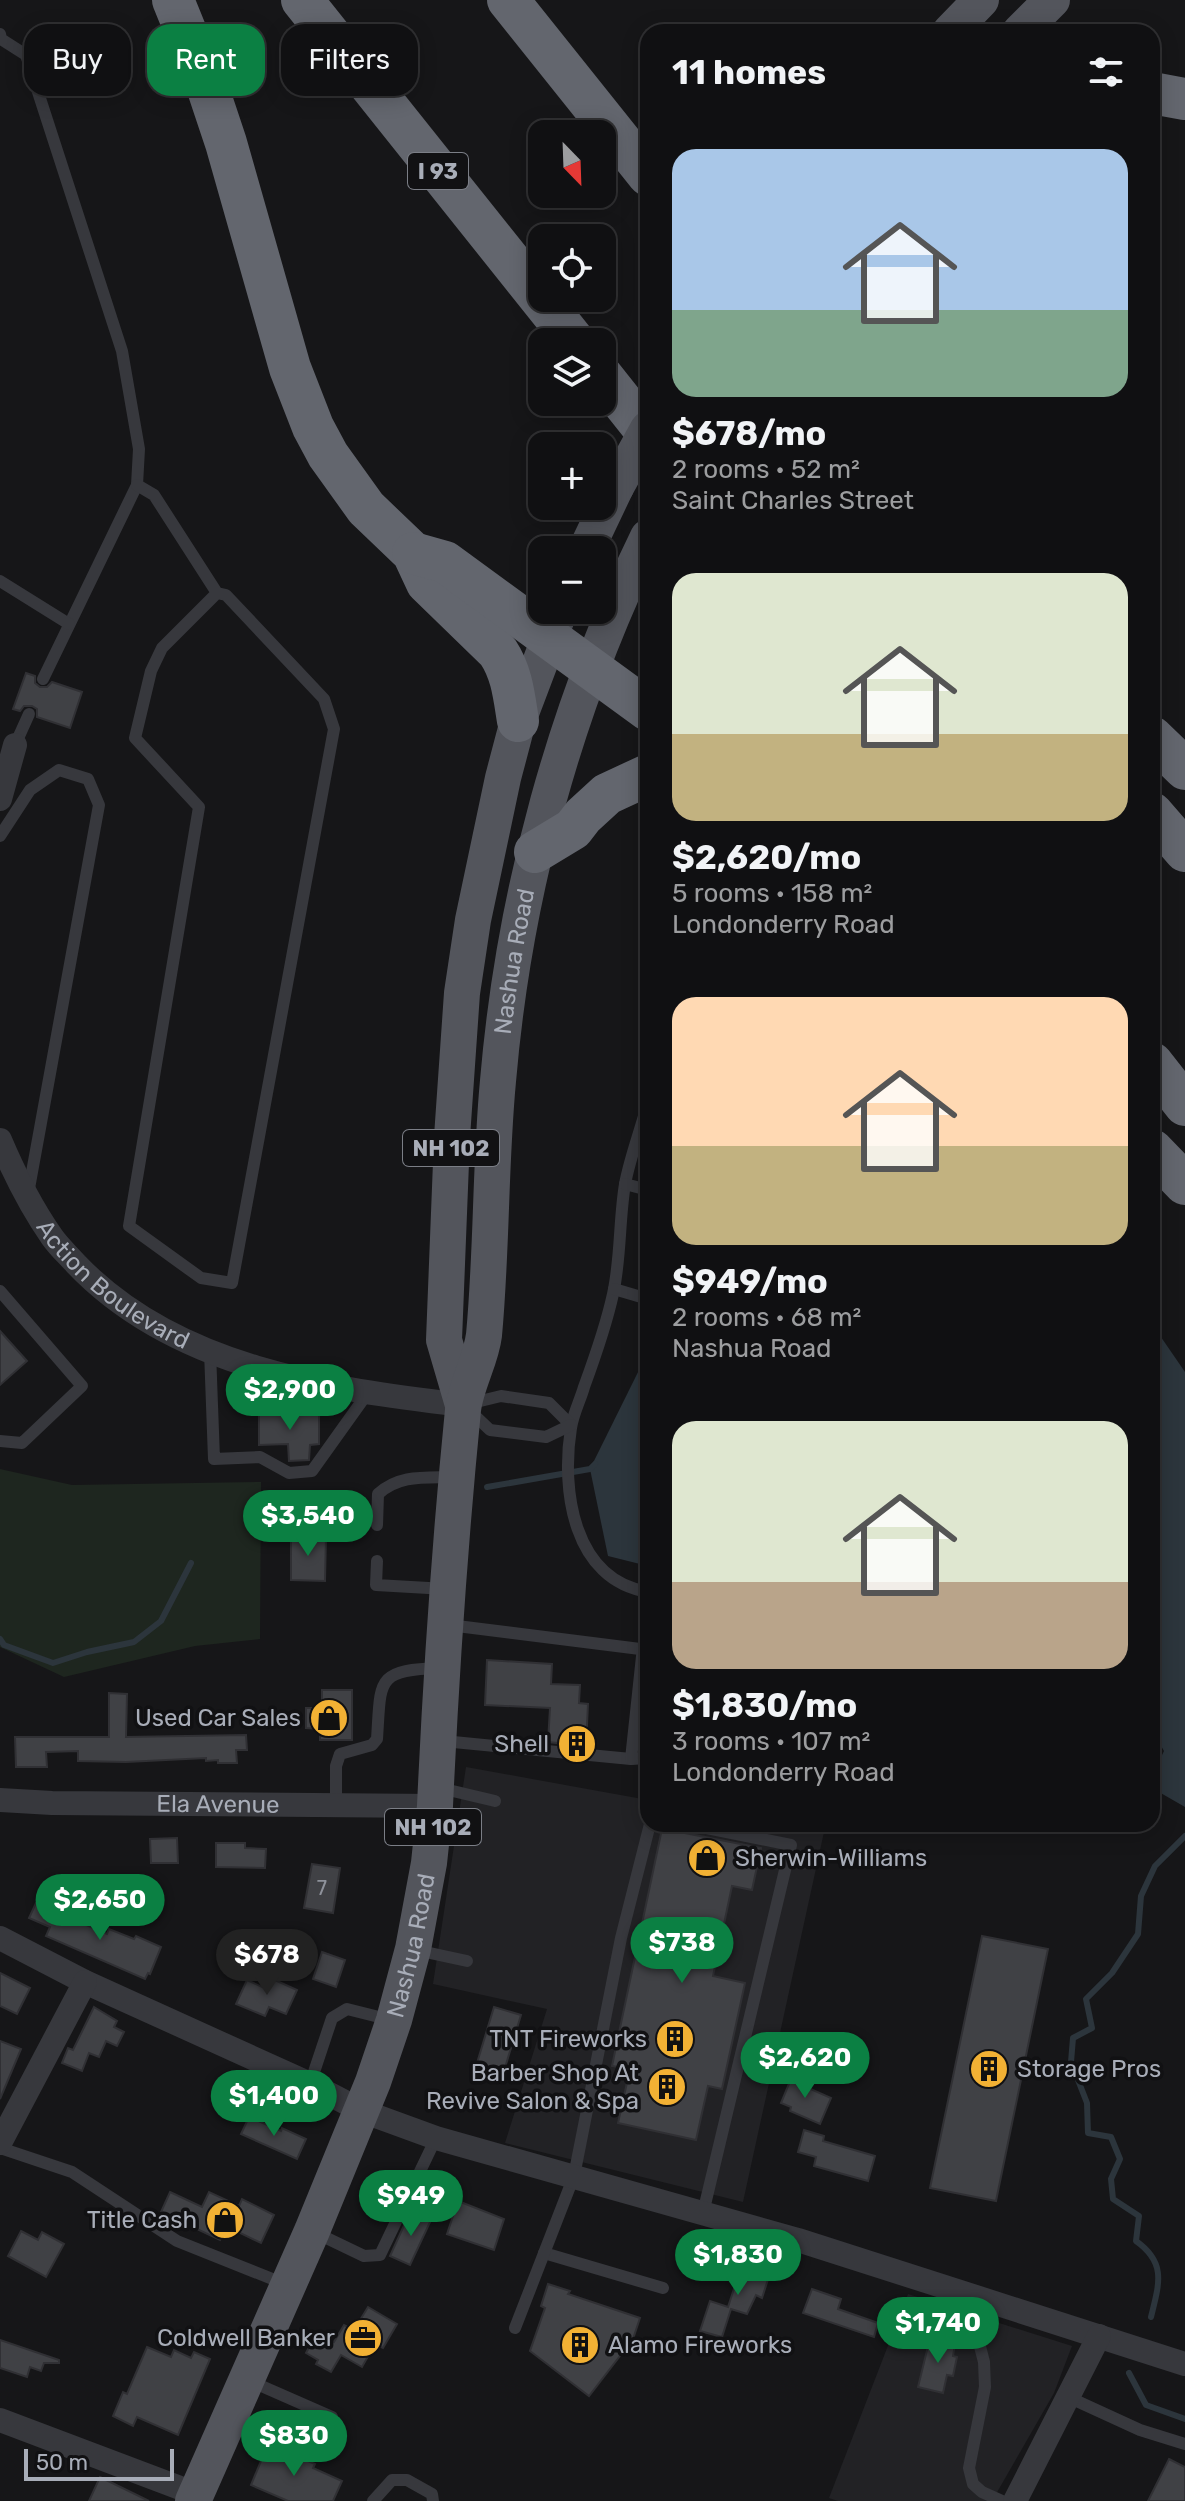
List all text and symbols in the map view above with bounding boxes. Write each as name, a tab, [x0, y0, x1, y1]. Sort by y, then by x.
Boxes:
chip: Buy	[24, 24, 131, 96]
chip: Rent	[147, 24, 265, 96]
chip: Filters	[281, 24, 418, 96]
icon: filters	[1084, 50, 1128, 94]
text: 11 homes	[672, 52, 826, 93]
north arrow	[528, 120, 616, 208]
map controls	[528, 120, 616, 624]
road number: I 93	[408, 153, 468, 189]
icon: home	[828, 201, 972, 345]
button: locate	[528, 224, 616, 312]
button: layers	[528, 328, 616, 416]
text: $678/mo	[672, 413, 826, 454]
button: +	[528, 432, 616, 520]
text: 2 rooms · 52 m²	[672, 454, 860, 485]
text: Saint Charles Street	[672, 485, 914, 516]
button: −	[528, 536, 616, 624]
icon: home	[828, 625, 972, 769]
text: $2,620/mo	[672, 837, 861, 878]
text: 5 rooms · 158 m²	[672, 878, 872, 909]
street label: Nashua Road	[489, 886, 540, 1036]
text: Londonderry Road	[672, 909, 895, 940]
icon: home	[828, 1049, 972, 1193]
road number: NH 102	[403, 1130, 499, 1166]
street label: Action Boulevard	[30, 1215, 194, 1355]
text: $949/mo	[672, 1261, 828, 1302]
text: 2 rooms · 68 m²	[672, 1302, 861, 1333]
text: Nashua Road	[672, 1333, 832, 1364]
pin: $2,900	[225, 1364, 355, 1432]
text: $2,900	[244, 1374, 336, 1405]
icon: home	[828, 1473, 972, 1617]
pin: $3,540	[243, 1490, 373, 1558]
text: $3,540	[261, 1500, 355, 1531]
text: $1,830/mo	[672, 1685, 857, 1726]
shop icon: Used Car Sales	[308, 1697, 350, 1739]
place label: Used Car Sales	[135, 1704, 301, 1732]
building icon: Shell	[556, 1723, 598, 1765]
text: 3 rooms · 107 m²	[672, 1726, 871, 1757]
place label: Shell	[494, 1730, 549, 1758]
text: Londonderry Road	[672, 1757, 895, 1788]
street label: Ela Avenue	[156, 1790, 280, 1819]
road number: NH 102	[385, 1809, 481, 1845]
shop icon: Sherwin-Williams	[686, 1837, 728, 1879]
place label: Sherwin-Williams	[735, 1844, 927, 1872]
street label: Nashua Road	[381, 1871, 441, 2021]
pin: $2,650	[35, 1874, 165, 1942]
house number: 7	[317, 1876, 327, 1900]
text: $2,650	[54, 1884, 146, 1915]
pin: $738	[635, 1917, 729, 1985]
text: $738	[648, 1927, 716, 1958]
pin: $678	[220, 1929, 314, 1997]
text: $678	[234, 1939, 300, 1970]
building icon: TNT Fireworks	[654, 2018, 696, 2060]
place label: TNT Fireworks	[489, 2025, 647, 2053]
pin: $2,620	[740, 2032, 870, 2100]
text: $2,620	[759, 2042, 851, 2073]
building icon: Storage Pros	[968, 2048, 1010, 2090]
place label: Storage Pros	[1017, 2055, 1161, 2083]
place label: Barber Shop At Revive Salon & Spa	[426, 2059, 639, 2115]
building icon: Barber Shop At Revive Salon & Spa	[646, 2066, 688, 2108]
pin: $1,400	[209, 2070, 339, 2138]
text: $1,400	[229, 2080, 319, 2111]
pin: $949	[364, 2170, 458, 2238]
text: $949	[377, 2180, 445, 2211]
shop icon: Title Cash	[204, 2199, 246, 2241]
place label: Title Cash	[87, 2206, 197, 2234]
pin: $1,830	[673, 2229, 803, 2297]
text: $1,830	[693, 2239, 783, 2270]
pin: $1,740	[873, 2297, 1003, 2365]
text: $1,740	[895, 2307, 981, 2338]
office icon: Coldwell Banker	[342, 2317, 384, 2359]
place label: Coldwell Banker	[157, 2324, 335, 2352]
building icon: Alamo Fireworks	[559, 2324, 601, 2366]
place label: Alamo Fireworks	[608, 2331, 792, 2359]
pin: $830	[247, 2410, 341, 2478]
text: $830	[259, 2420, 329, 2451]
scale bar	[24, 2445, 174, 2481]
text: 50 m	[36, 2449, 88, 2476]

